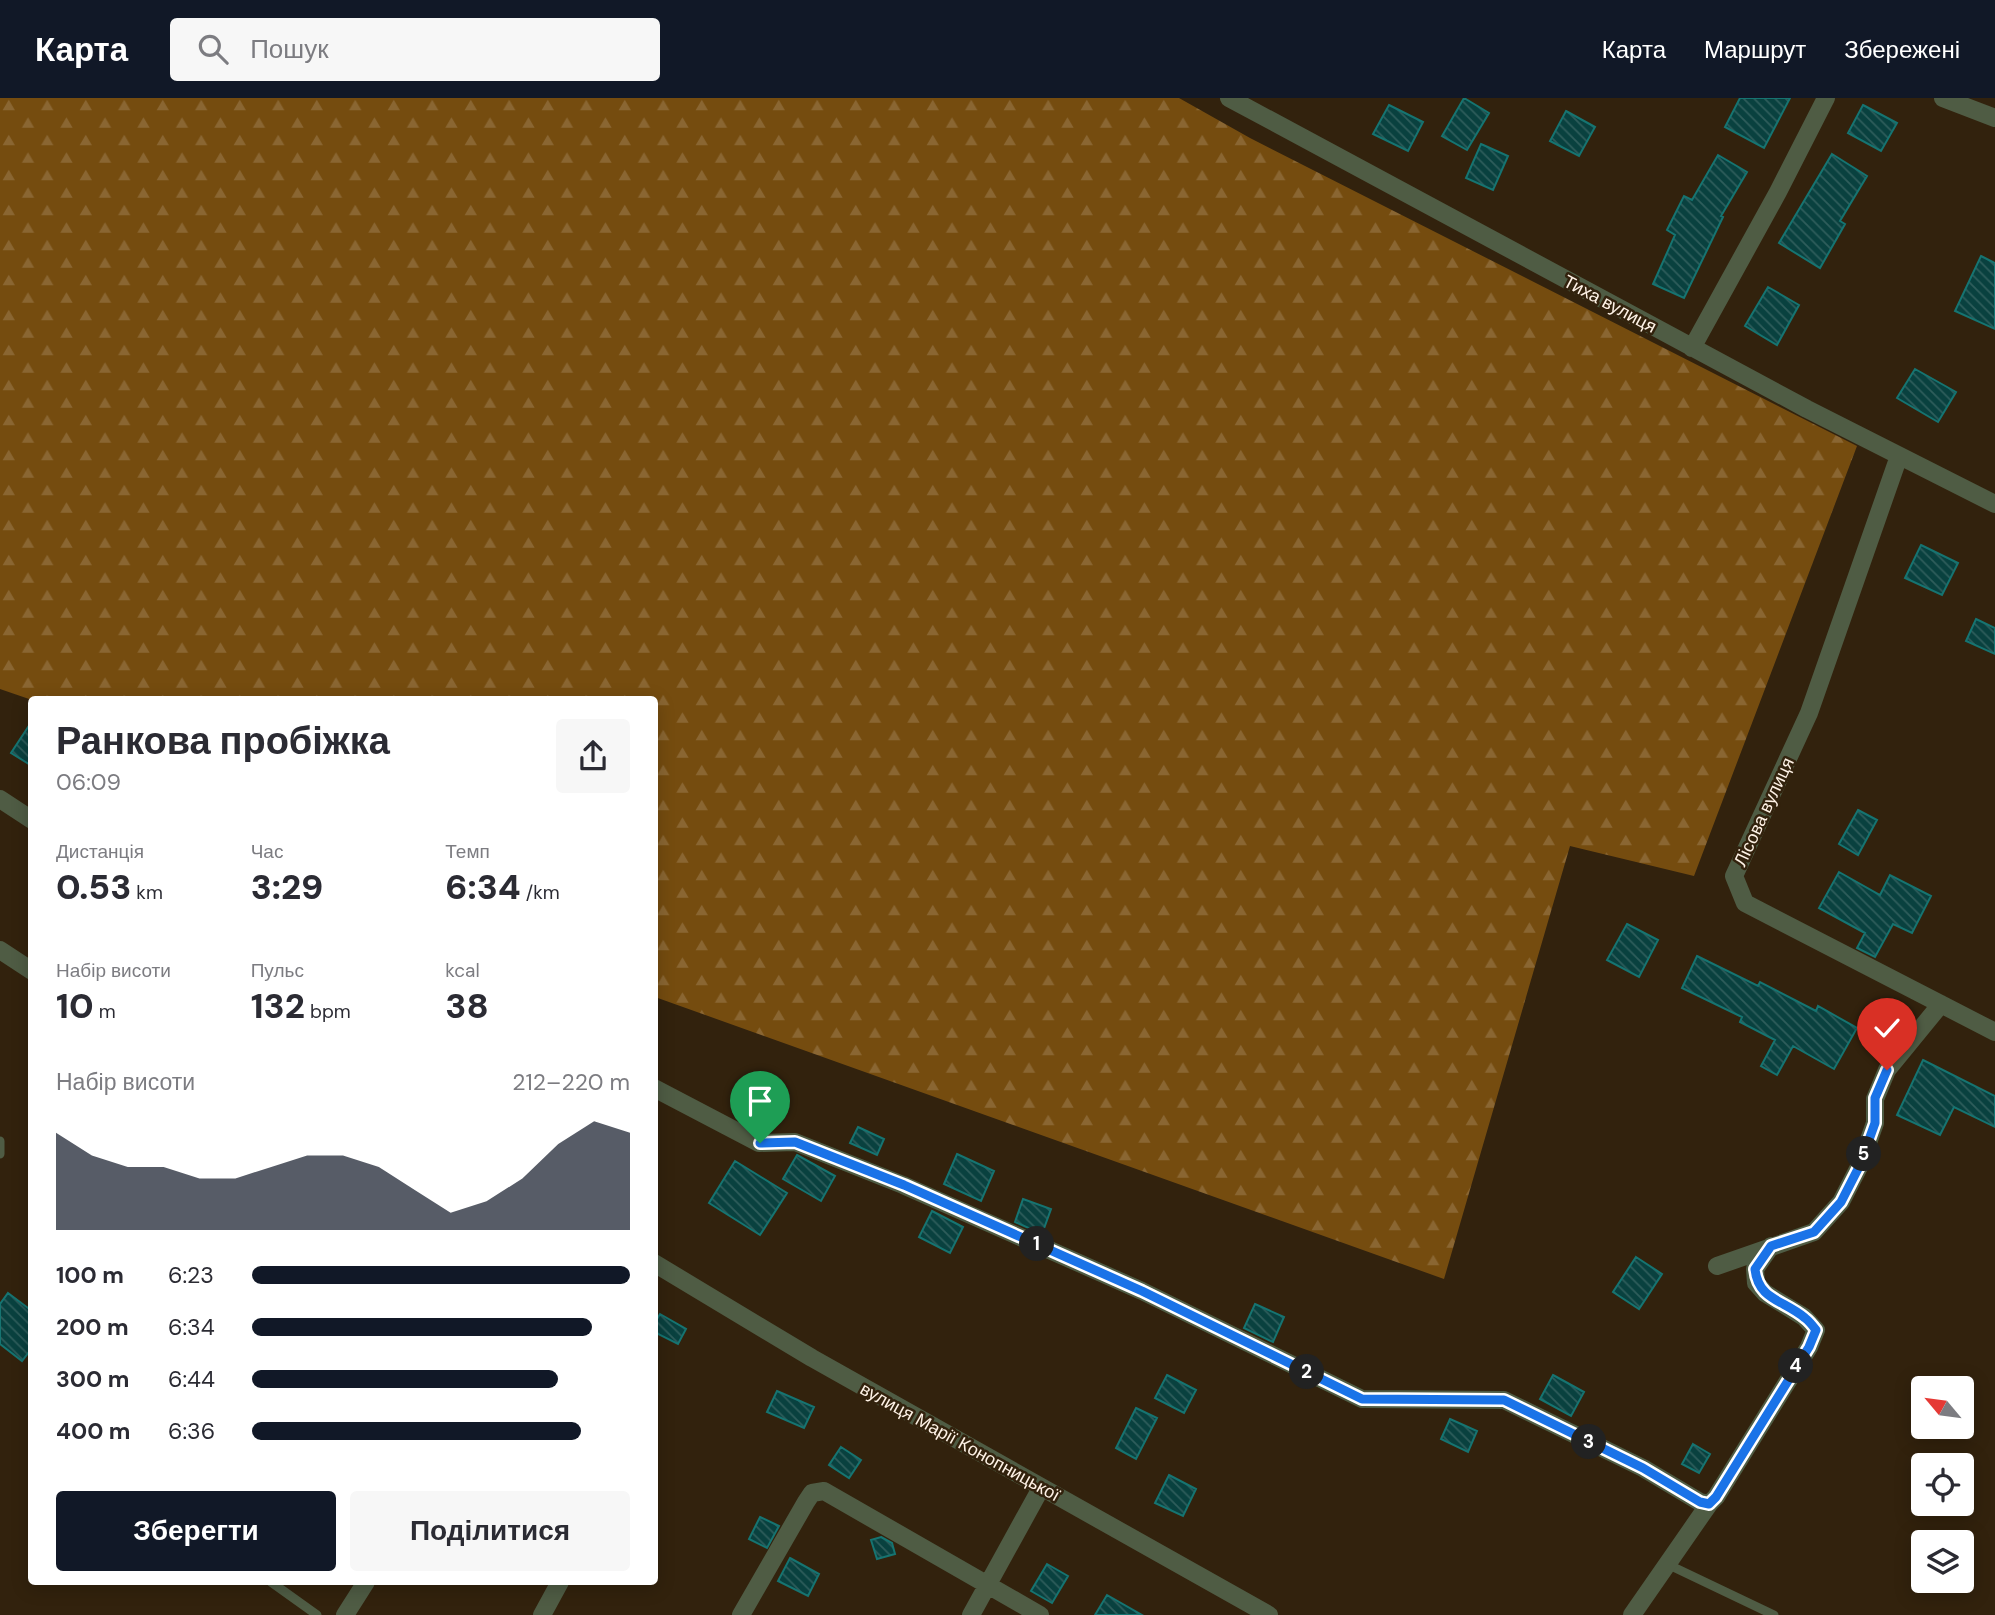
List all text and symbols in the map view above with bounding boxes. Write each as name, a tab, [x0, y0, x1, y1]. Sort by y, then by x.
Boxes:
search box	[170, 18, 660, 81]
text: Карта	[35, 28, 128, 71]
icon: search	[194, 30, 232, 68]
text: Пошук	[250, 32, 329, 66]
text: Карта	[1602, 34, 1666, 65]
text: Маршрут	[1704, 34, 1806, 65]
text: Збережені	[1844, 34, 1960, 65]
street label: Тиха вулиця	[1559, 269, 1661, 339]
text: Ранкова пробіжка	[56, 716, 390, 766]
button: share	[556, 719, 630, 793]
street label: Лісова вулиця	[1728, 754, 1800, 870]
text: 06:09	[56, 767, 121, 797]
text: Дистанція	[56, 839, 144, 864]
text: Час	[251, 839, 283, 864]
text: Темп	[445, 839, 490, 864]
text: 0.53	[56, 864, 131, 910]
text: 3:29	[251, 864, 323, 910]
text: 6:34	[445, 864, 521, 910]
text: km	[131, 880, 163, 905]
text: /km	[521, 880, 560, 905]
text: Набір висоти	[56, 958, 171, 983]
text: Пульс	[251, 958, 304, 983]
text: kcal	[445, 958, 480, 983]
text: 10	[56, 983, 94, 1029]
text: 132	[251, 983, 305, 1029]
text: 38	[445, 983, 489, 1029]
pin	[1857, 998, 1917, 1070]
text: m	[94, 999, 116, 1024]
text: bpm	[305, 999, 351, 1024]
icon: check	[1868, 1009, 1906, 1047]
text: Набір висоти	[56, 1067, 195, 1097]
text: 212–220 m	[512, 1067, 630, 1097]
pin	[730, 1071, 790, 1143]
icon: arrive	[741, 1082, 779, 1120]
pin: 5	[1846, 1136, 1882, 1172]
text: 5	[1858, 1141, 1869, 1166]
pin: 1	[1020, 1226, 1054, 1262]
text: 1	[1033, 1231, 1040, 1256]
text: 100 m	[56, 1260, 124, 1290]
text: 6:23	[168, 1260, 214, 1290]
text: 200 m	[56, 1312, 129, 1342]
text: 6:34	[168, 1312, 215, 1342]
pin: 4	[1778, 1348, 1814, 1384]
text: 4	[1789, 1353, 1802, 1378]
pin: 2	[1290, 1354, 1324, 1390]
text: 2	[1301, 1359, 1312, 1384]
text: 300 m	[56, 1364, 129, 1394]
text: 6:44	[168, 1364, 215, 1394]
north arrow	[1911, 1376, 1974, 1438]
map controls	[1911, 1376, 1974, 1593]
street label: вулиця Марії Конопницької	[856, 1377, 1064, 1507]
text: 400 m	[56, 1416, 130, 1446]
text: 6:36	[168, 1416, 215, 1446]
pin: 3	[1572, 1424, 1606, 1460]
text: 3	[1583, 1429, 1594, 1454]
button: locate	[1911, 1453, 1974, 1516]
button: Зберегти	[56, 1491, 336, 1571]
button: Поділитися	[350, 1491, 630, 1571]
button: layers	[1911, 1530, 1974, 1593]

